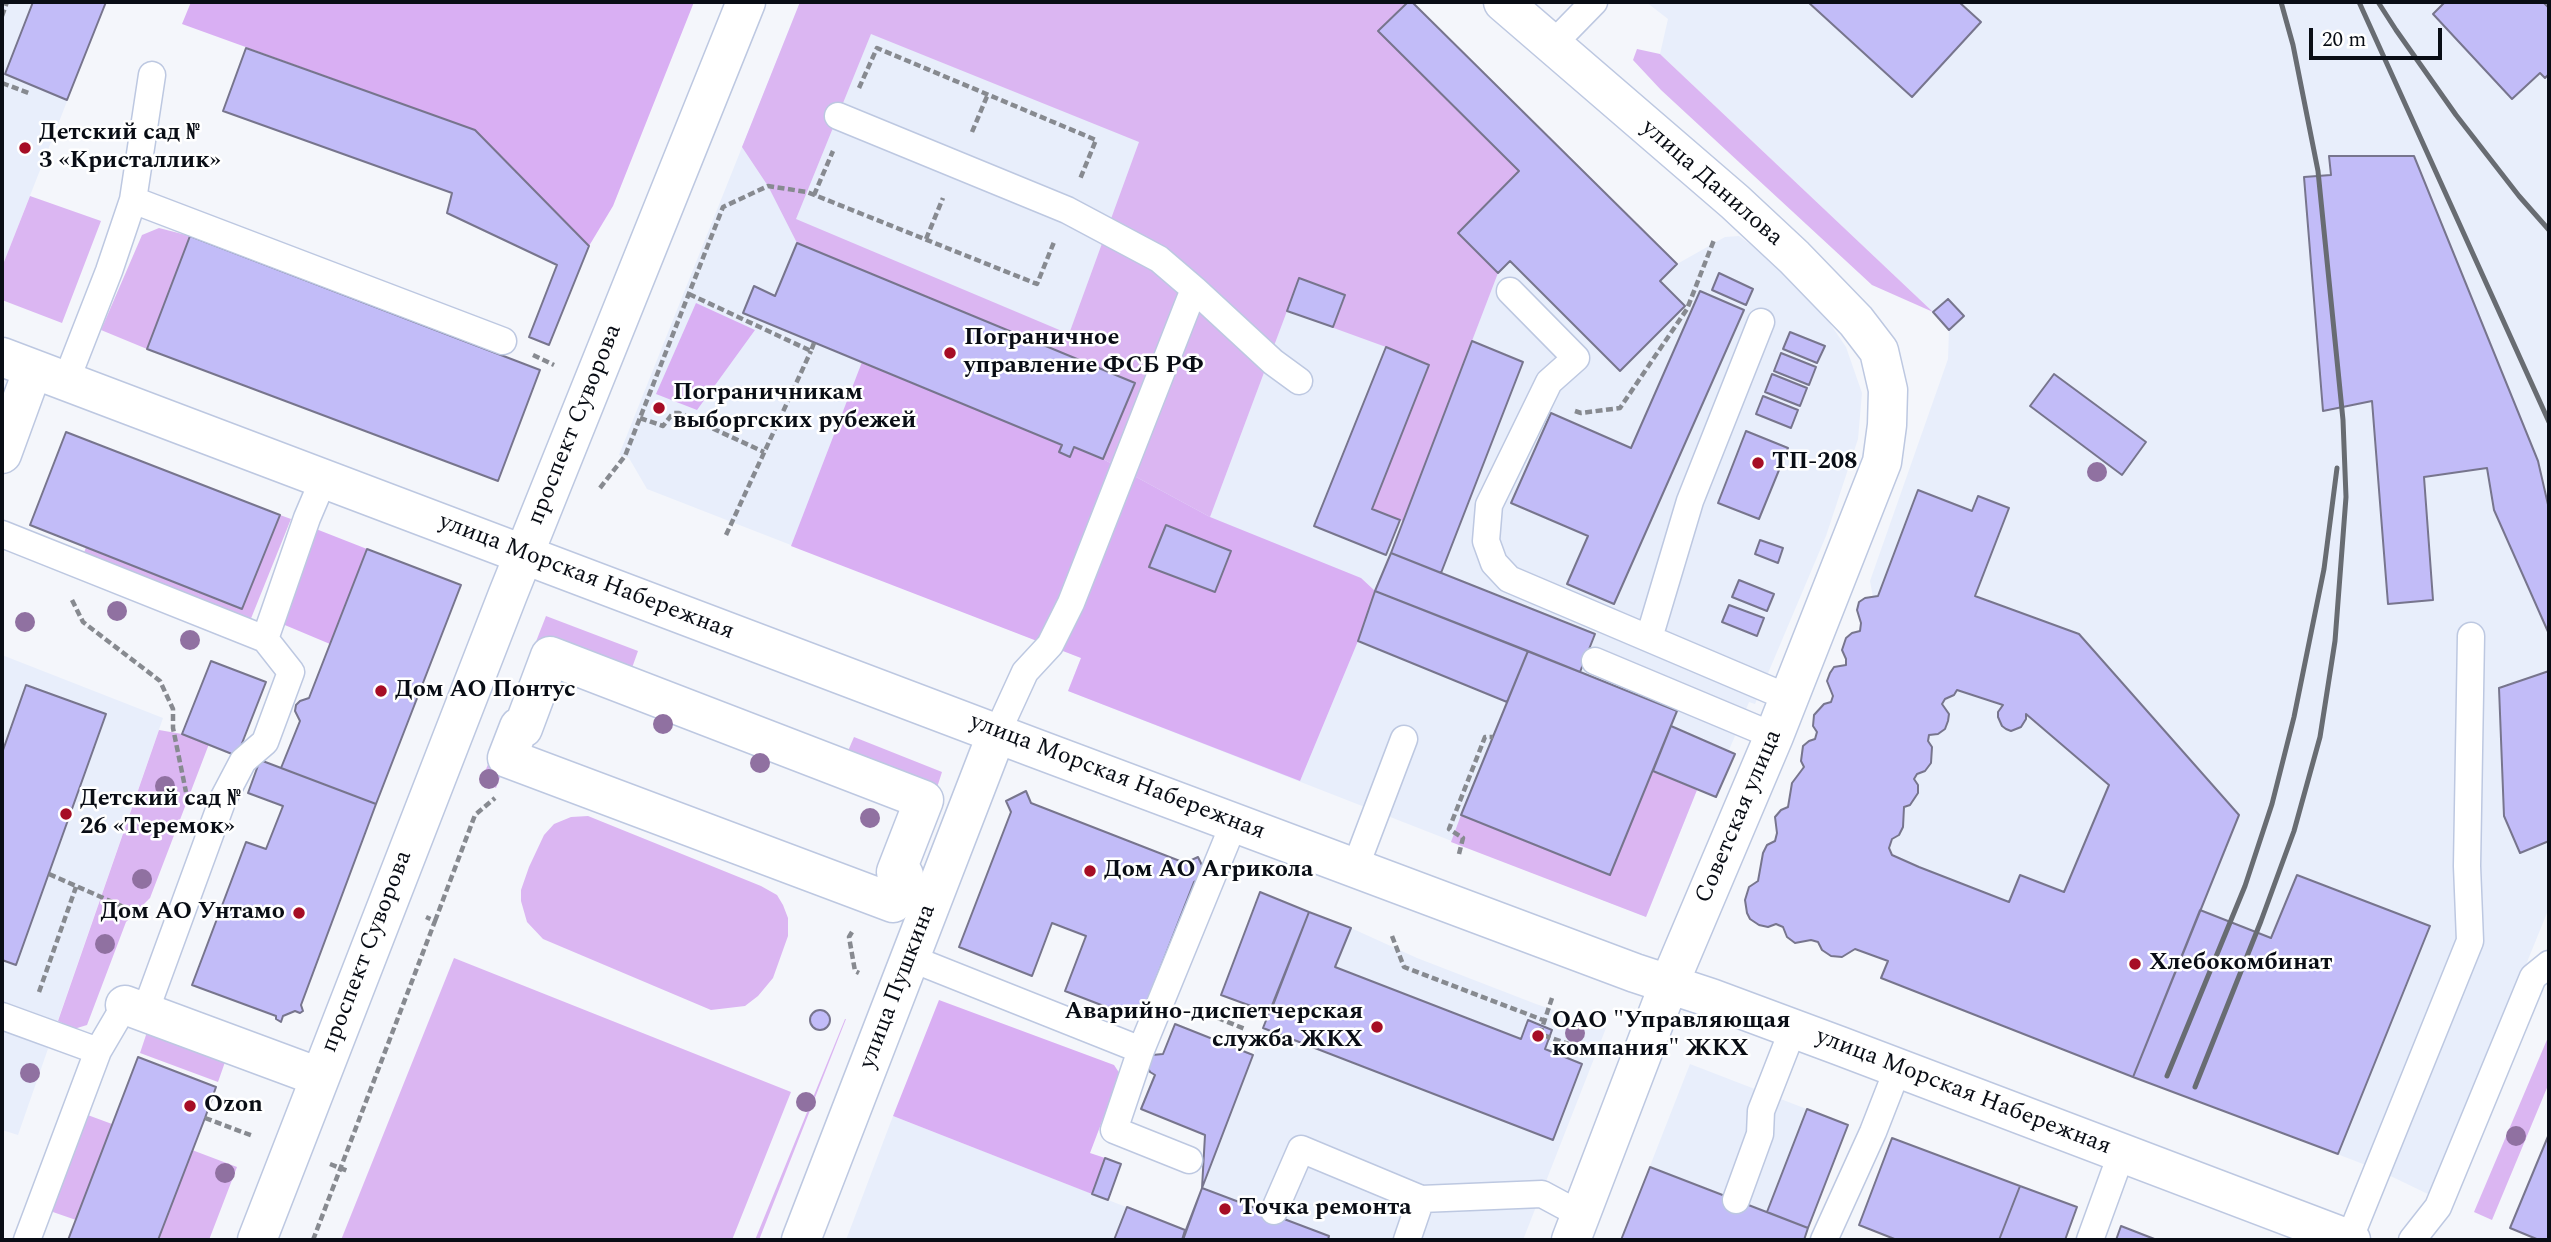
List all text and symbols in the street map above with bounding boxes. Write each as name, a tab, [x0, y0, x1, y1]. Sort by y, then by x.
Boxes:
scale bar	[2313, 14, 2446, 58]
text: 20 m	[2322, 24, 2366, 56]
street label: улица Данилова	[1634, 114, 1788, 254]
place label: Детский сад № 3 «Кристаллик»	[39, 120, 221, 176]
marker: Детский сад № 3 «Кристаллик»	[17, 140, 33, 156]
street label: проспект Суворова	[523, 320, 629, 530]
place label: Пограничное управление ФСБ РФ	[964, 325, 1204, 381]
marker: Пограничное управление ФСБ РФ	[942, 345, 958, 361]
place label: Пограничникам выборгских рубежей	[673, 380, 916, 436]
marker: Пограничникам выборгских рубежей	[651, 400, 667, 416]
place label: ТП-208	[1772, 449, 1858, 477]
marker: ТП-208	[1750, 455, 1766, 471]
street label: улица Морская Набережная	[434, 508, 738, 648]
place label: Дом АО Понтус	[395, 677, 576, 705]
marker: Дом АО Понтус	[373, 683, 389, 699]
street label: улица Морская Набережная	[965, 708, 1269, 848]
street label: Советская улица	[1690, 726, 1790, 908]
place label: Детский сад № 26 «Теремок»	[80, 786, 241, 842]
marker: Детский сад № 26 «Теремок»	[58, 806, 74, 822]
street label: проспект Суворова	[316, 847, 420, 1057]
place label: Дом АО Агрикола	[1104, 857, 1313, 885]
marker: Дом АО Агрикола	[1082, 863, 1098, 879]
place label: Дом АО Унтамо	[100, 899, 285, 927]
street label: улица Пушкина	[854, 901, 944, 1073]
marker: Дом АО Унтамо	[291, 905, 307, 921]
place label: Хлебокомбинат	[2149, 950, 2332, 978]
marker: Хлебокомбинат	[2127, 956, 2143, 972]
place label: Аварийно-диспетчерская служба ЖКХ	[1065, 999, 1363, 1055]
place label: ОАО "Управляющая компания" ЖКХ	[1552, 1008, 1790, 1064]
marker: Аварийно-диспетчерская служба ЖКХ	[1369, 1019, 1385, 1035]
street label: улица Морская Набережная	[1811, 1023, 2115, 1163]
marker: ОАО "Управляющая компания" ЖКХ	[1530, 1028, 1546, 1044]
place label: Ozon	[204, 1092, 263, 1120]
marker: Ozon	[182, 1098, 198, 1114]
place label: Точка ремонта	[1239, 1195, 1412, 1223]
marker: Точка ремонта	[1217, 1201, 1233, 1217]

